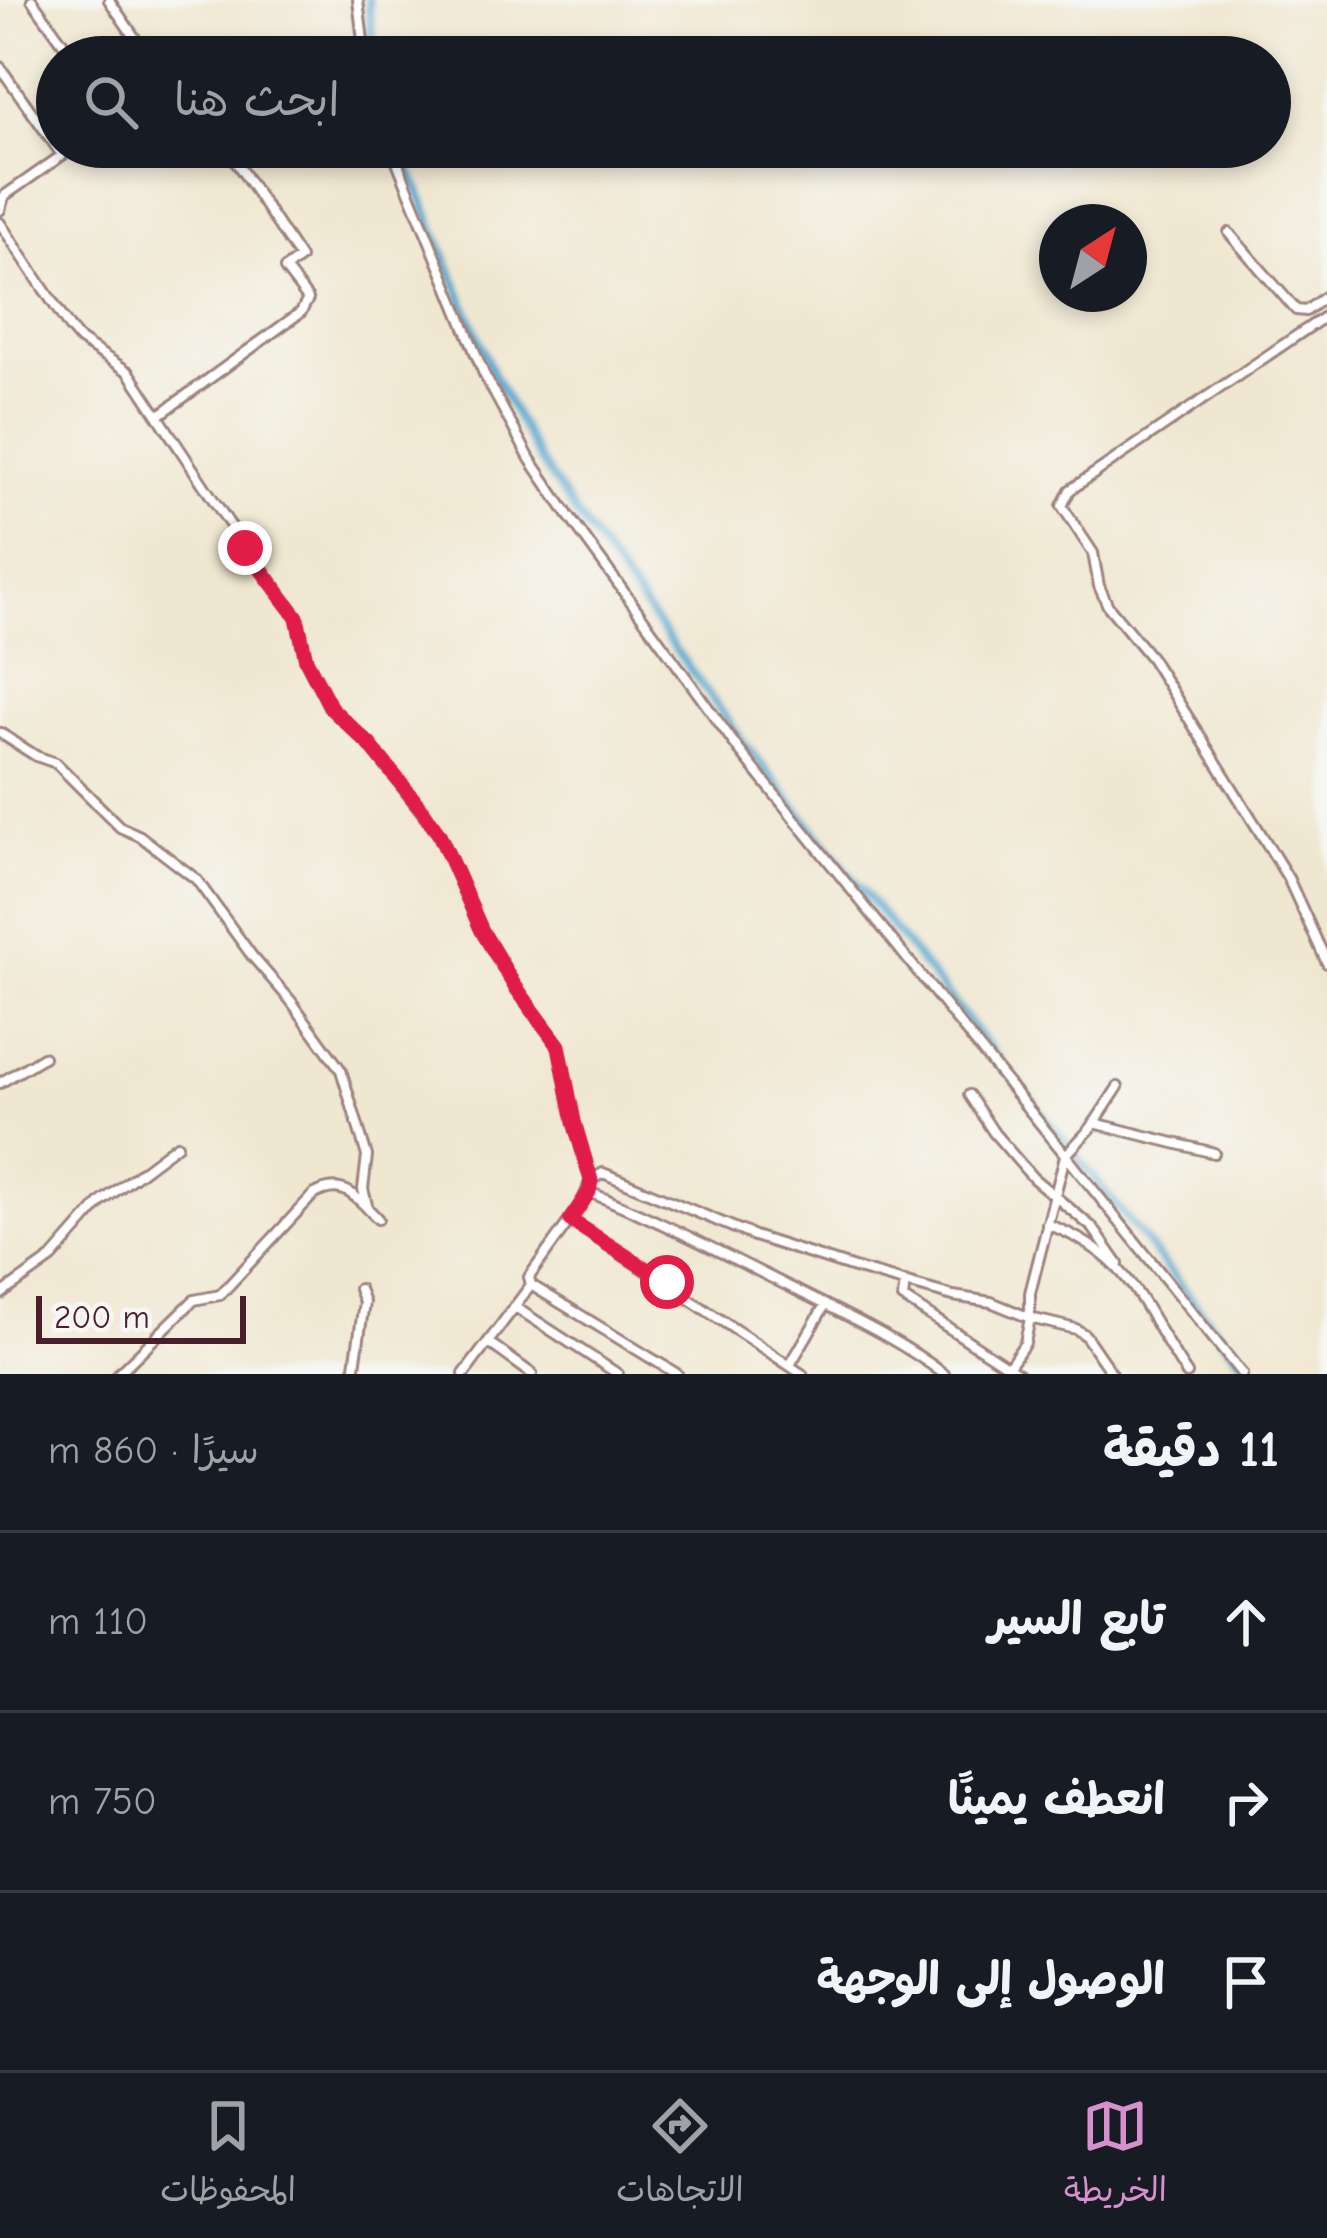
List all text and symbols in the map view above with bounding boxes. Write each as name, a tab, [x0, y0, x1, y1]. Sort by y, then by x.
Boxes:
search box	[36, 36, 1291, 168]
icon: search	[78, 69, 144, 135]
text: ابحث هنا	[174, 74, 339, 126]
north arrow	[1039, 204, 1147, 312]
route end	[218, 521, 272, 575]
route start	[640, 1255, 694, 1309]
scale bar	[36, 1290, 246, 1343]
text: 200 m	[54, 1298, 150, 1336]
text: 11 دقيقة	[1103, 1420, 1279, 1479]
text: سيرًا · 860 m	[48, 1428, 259, 1473]
icon: ahead	[1213, 1589, 1279, 1655]
text: تابع السير	[989, 1593, 1165, 1645]
text: 110 m	[48, 1599, 148, 1644]
icon: right	[1213, 1769, 1279, 1835]
text: انعطف يمينًا	[948, 1773, 1165, 1825]
text: 750 m	[48, 1779, 157, 1824]
icon: arrive	[1213, 1949, 1279, 2015]
text: الوصول إلى الوجهة	[817, 1953, 1165, 2005]
tab: المحفوظات	[160, 2093, 296, 2219]
tab: الاتجاهات	[616, 2093, 744, 2219]
tab: الخريطة	[1064, 2093, 1167, 2219]

